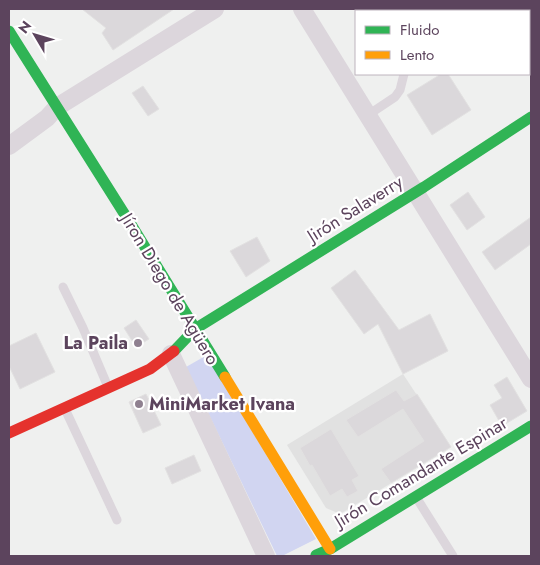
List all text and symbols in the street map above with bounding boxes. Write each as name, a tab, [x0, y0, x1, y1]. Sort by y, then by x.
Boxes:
north arrow	[10, 10, 60, 60]
legend	[355, 10, 530, 75]
text: N	[13, 16, 36, 38]
text: Fluido	[400, 19, 439, 41]
text: Lento	[400, 44, 434, 66]
street label: Jirón Salaverry	[300, 169, 408, 250]
street label: Jíron Diego de Agüero	[113, 207, 226, 370]
place label: La Paila	[63, 330, 128, 356]
marker: La Paila	[132, 337, 144, 349]
place label: MiniMarket Ivana	[149, 391, 295, 417]
marker: MiniMarket Ivana	[133, 398, 145, 410]
street label: Jirón Comandante Espinar	[328, 410, 513, 535]

